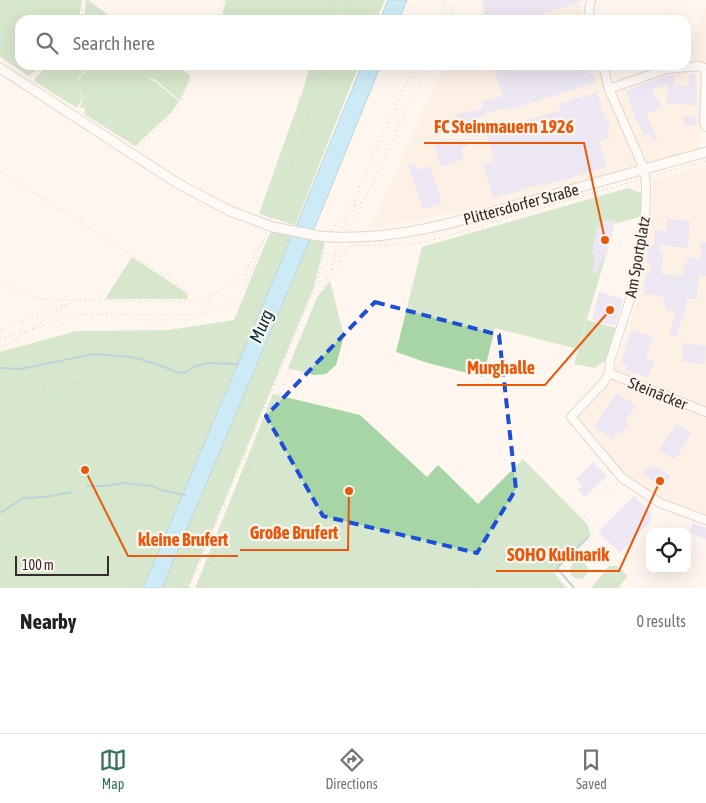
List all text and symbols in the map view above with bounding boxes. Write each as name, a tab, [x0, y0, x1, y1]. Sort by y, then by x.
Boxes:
search box	[15, 15, 691, 70]
icon: search	[33, 29, 61, 57]
text: Search here	[73, 32, 155, 54]
callout: FC Steinmauern 1926	[424, 110, 584, 143]
text: FC Steinmauern 1926	[434, 116, 574, 137]
street label: Plittersdorfer Straße	[461, 180, 581, 228]
street label: Am Sportplatz	[621, 215, 654, 299]
water label: Murg	[245, 306, 277, 346]
callout: Murghalle	[457, 352, 545, 385]
text: Murghalle	[467, 357, 535, 378]
street label: Steinäcker	[626, 373, 690, 413]
callout: Große Brufert	[240, 517, 348, 550]
text: Große Brufert	[250, 522, 339, 543]
callout: kleine Brufert	[128, 523, 238, 556]
map controls	[646, 528, 691, 573]
button: locate	[646, 528, 691, 573]
text: kleine Brufert	[138, 529, 229, 550]
callout: SOHO Kulinarik	[496, 538, 619, 571]
text: SOHO Kulinarik	[507, 544, 610, 565]
scale bar	[15, 553, 109, 576]
text: 100 m	[22, 557, 54, 573]
text: Nearby	[20, 609, 76, 633]
text: 0 results	[636, 612, 686, 630]
tab: Map	[99, 746, 127, 792]
tab: Directions	[325, 746, 378, 792]
tab: Saved	[576, 746, 607, 792]

